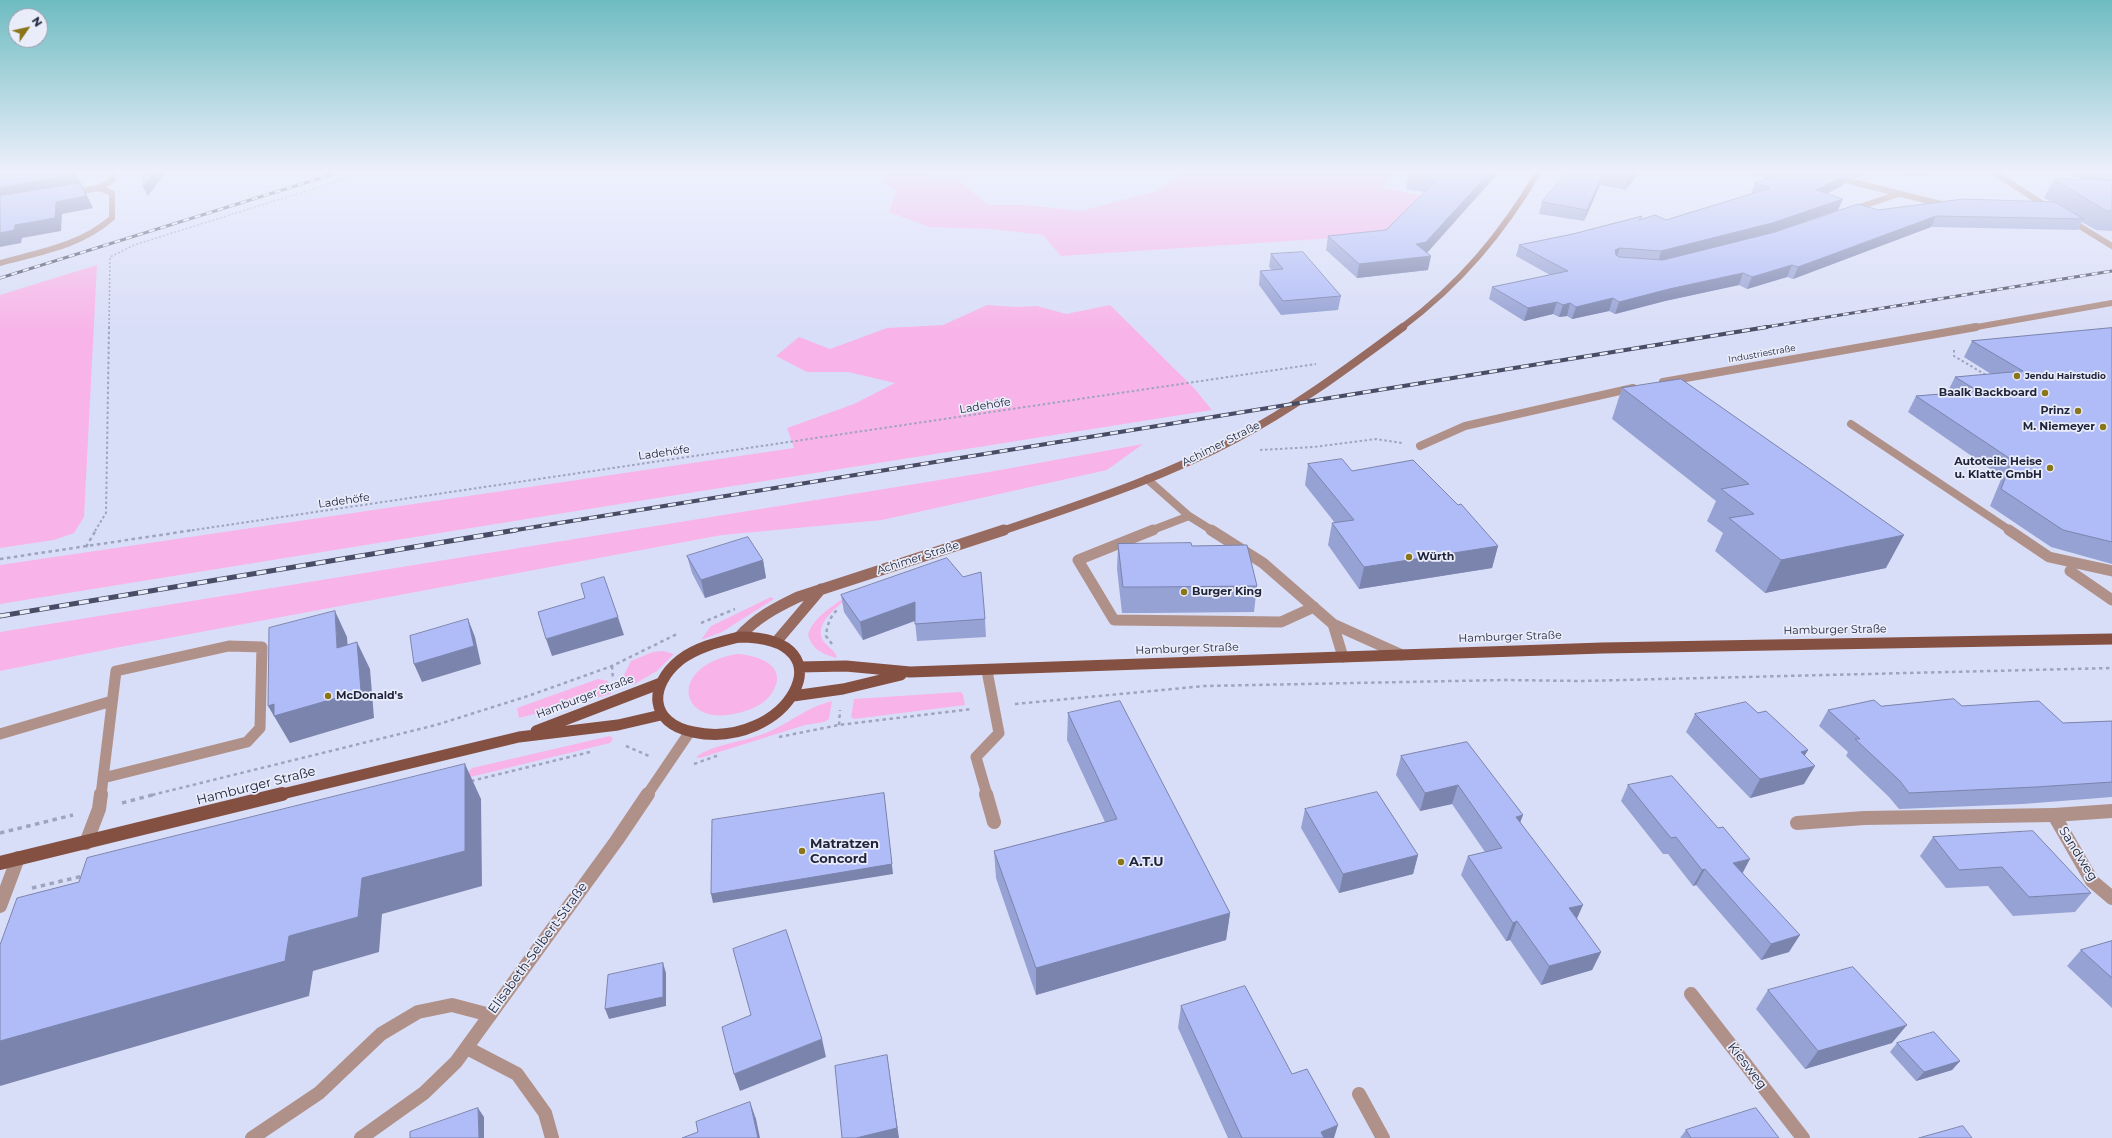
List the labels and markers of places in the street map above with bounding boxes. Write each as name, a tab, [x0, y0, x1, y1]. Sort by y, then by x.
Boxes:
marker: Jendu Hairstudio	[2012, 371, 2022, 381]
place label: Jendu Hairstudio	[2025, 371, 2106, 381]
place label: Baalk Backboard	[1939, 386, 2037, 400]
marker: Baalk Backboard	[2040, 388, 2050, 398]
place label: Prinz	[2040, 404, 2070, 418]
marker: Prinz	[2073, 406, 2083, 416]
place label: M. Niemeyer	[2023, 420, 2095, 434]
marker: M. Niemeyer	[2098, 422, 2108, 432]
place label: Autoteile Heise u. Klatte GmbH	[1954, 455, 2042, 481]
marker: Autoteile Heise u. Klatte GmbH	[2045, 463, 2055, 473]
place label: Würth	[1417, 550, 1454, 564]
marker: Würth	[1404, 552, 1414, 562]
place label: Burger King	[1192, 585, 1262, 599]
marker: Burger King	[1179, 587, 1189, 597]
place label: McDonald's	[336, 689, 403, 703]
marker: McDonald's	[323, 691, 333, 701]
place label: Matratzen Concord	[810, 836, 879, 867]
marker: Matratzen Concord	[797, 846, 807, 856]
place label: A.T.U	[1129, 854, 1164, 870]
marker: A.T.U	[1116, 857, 1126, 867]

